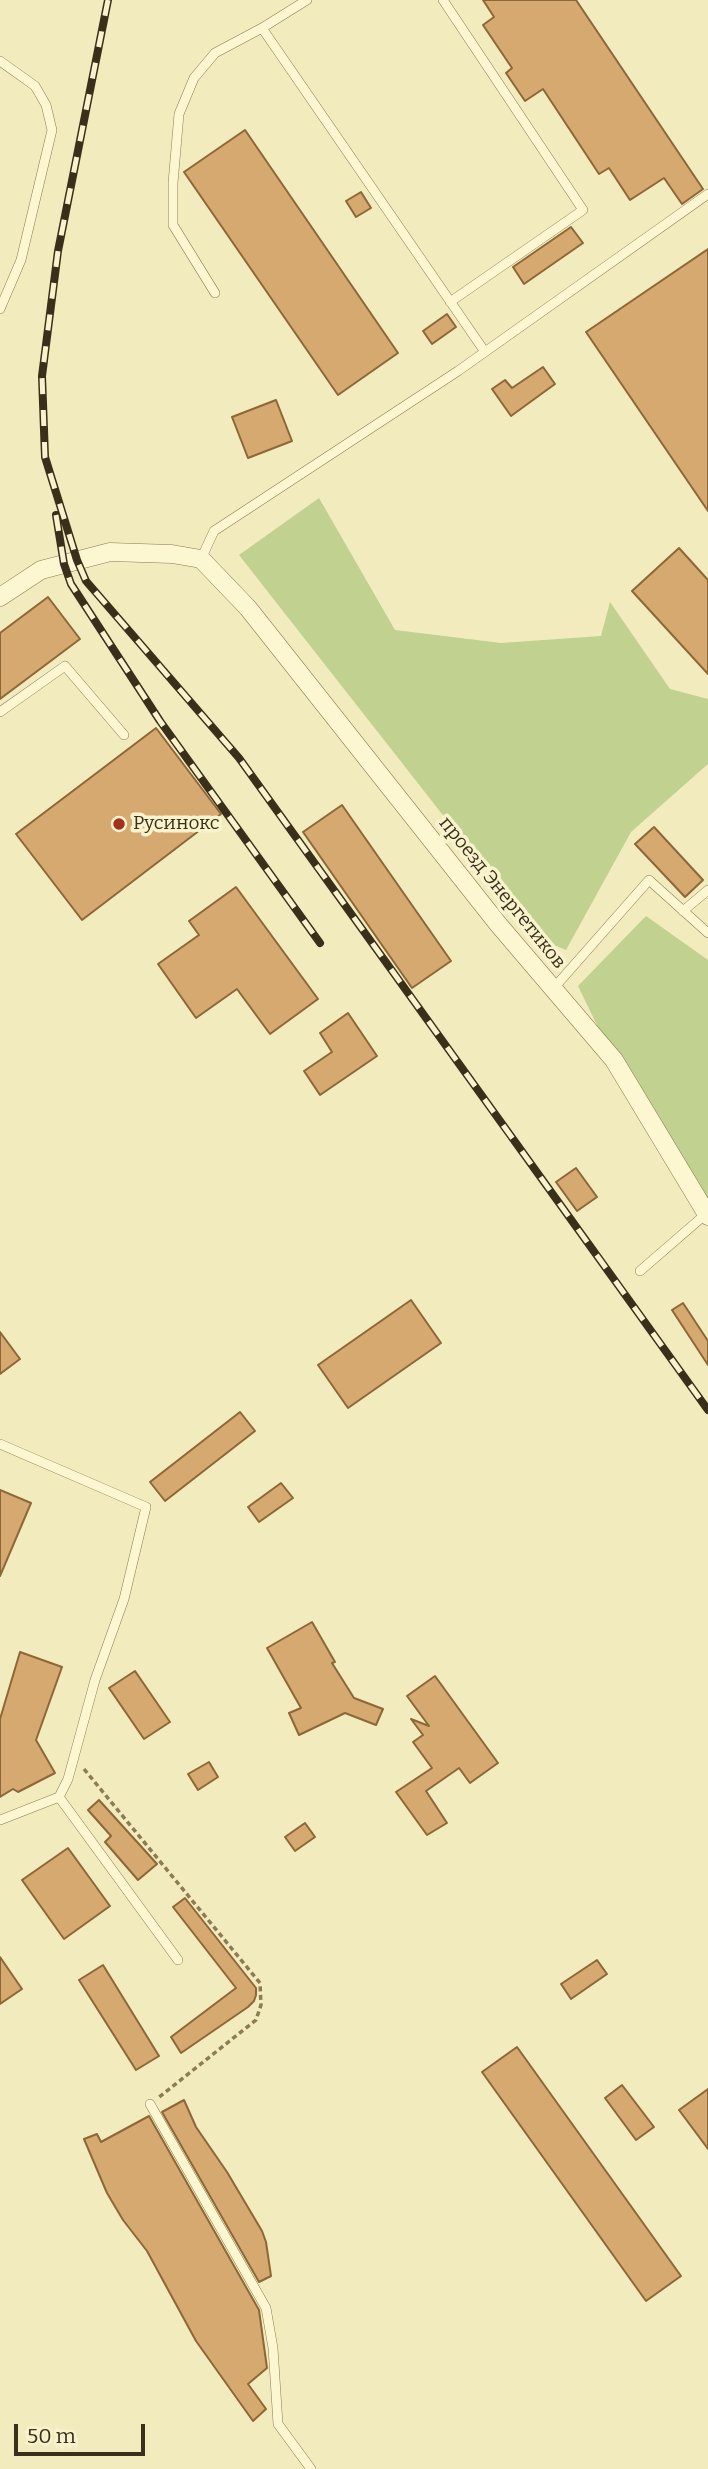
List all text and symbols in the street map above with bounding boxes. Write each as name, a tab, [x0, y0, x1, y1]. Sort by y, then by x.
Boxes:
place label: Русинокс	[133, 813, 220, 835]
street label: проезд Энергетиков	[434, 813, 570, 973]
marker: Русинокс	[111, 816, 127, 832]
scale bar	[18, 2410, 149, 2454]
text: 50 m	[27, 2423, 76, 2449]

